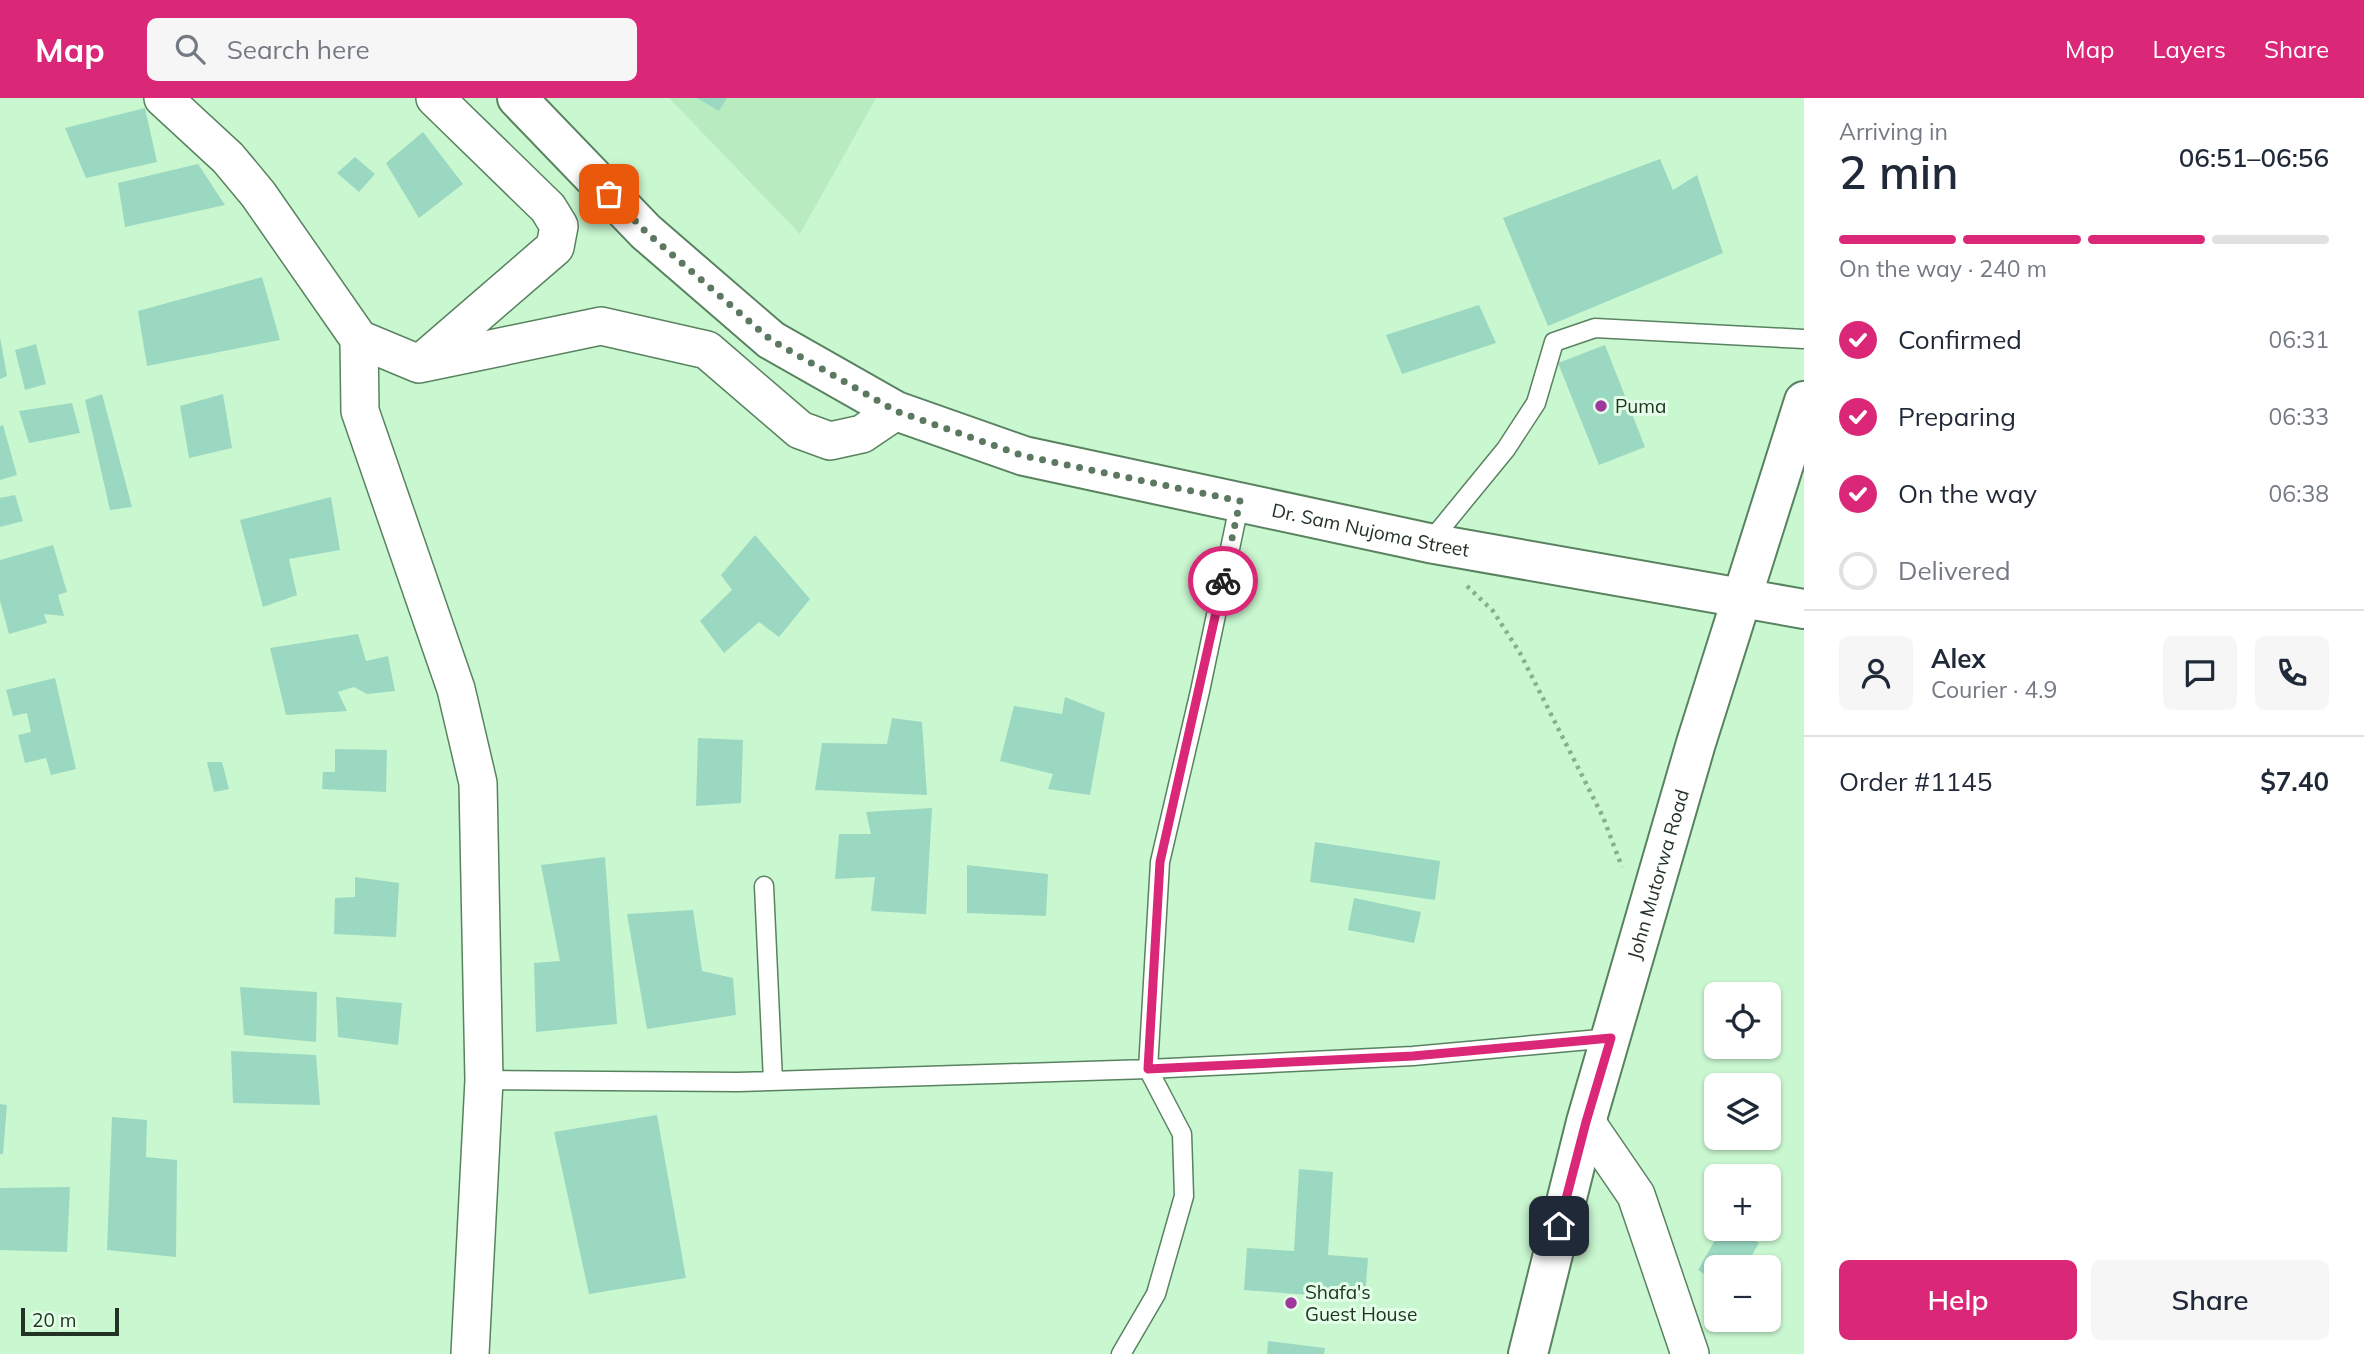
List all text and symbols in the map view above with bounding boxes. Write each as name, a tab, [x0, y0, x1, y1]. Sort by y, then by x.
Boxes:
search box	[147, 18, 637, 81]
text: Map	[35, 29, 105, 70]
icon: search	[171, 30, 209, 68]
text: Search here	[227, 33, 370, 66]
text: Map	[2065, 34, 2114, 64]
text: Layers	[2152, 34, 2226, 64]
text: Share	[2264, 34, 2329, 64]
text: Arriving in	[1839, 117, 1948, 146]
text: 06:51–06:56	[2179, 141, 2329, 174]
text: 2 min	[1839, 143, 1958, 201]
pin	[579, 164, 639, 224]
icon: bag	[590, 175, 628, 213]
text: On the way · 240 m	[1839, 254, 2047, 283]
icon: check	[1839, 321, 1877, 359]
text: Confirmed	[1898, 323, 2022, 356]
text: 06:31	[2269, 325, 2329, 354]
place label: Puma	[1615, 394, 1666, 418]
marker: Puma	[1593, 398, 1609, 414]
icon: check	[1839, 398, 1877, 436]
text: Preparing	[1898, 400, 2016, 433]
text: 06:33	[2269, 402, 2329, 431]
icon: check	[1839, 475, 1877, 513]
text: On the way	[1898, 477, 2037, 510]
text: 06:38	[2269, 479, 2329, 508]
street label: Dr. Sam Nujoma Street	[1270, 498, 1472, 562]
courier	[1188, 546, 1258, 616]
text: Delivered	[1898, 554, 2011, 587]
icon: bike	[1204, 562, 1242, 600]
button: person	[1839, 636, 1913, 710]
button: chat	[2163, 636, 2237, 710]
button: phone	[2255, 636, 2329, 710]
text: Alex	[1931, 642, 1986, 675]
text: Courier · 4.9	[1931, 675, 2057, 704]
text: Order #1145	[1839, 765, 1992, 798]
text: $7.40	[2260, 765, 2329, 798]
street label: John Mutorwa Road	[1622, 787, 1694, 962]
map controls	[1704, 982, 1781, 1332]
button: locate	[1704, 982, 1781, 1059]
button: layers	[1704, 1073, 1781, 1150]
button: +	[1704, 1164, 1781, 1241]
pin	[1529, 1196, 1589, 1256]
icon: home	[1540, 1207, 1578, 1245]
button: −	[1704, 1255, 1781, 1332]
button: Help	[1839, 1260, 2077, 1340]
button: Share	[2091, 1260, 2329, 1340]
place label: Shafa's Guest House	[1305, 1280, 1417, 1326]
marker: Shafa's Guest House	[1283, 1295, 1299, 1311]
scale bar	[21, 1305, 119, 1337]
text: 20 m	[32, 1308, 76, 1332]

